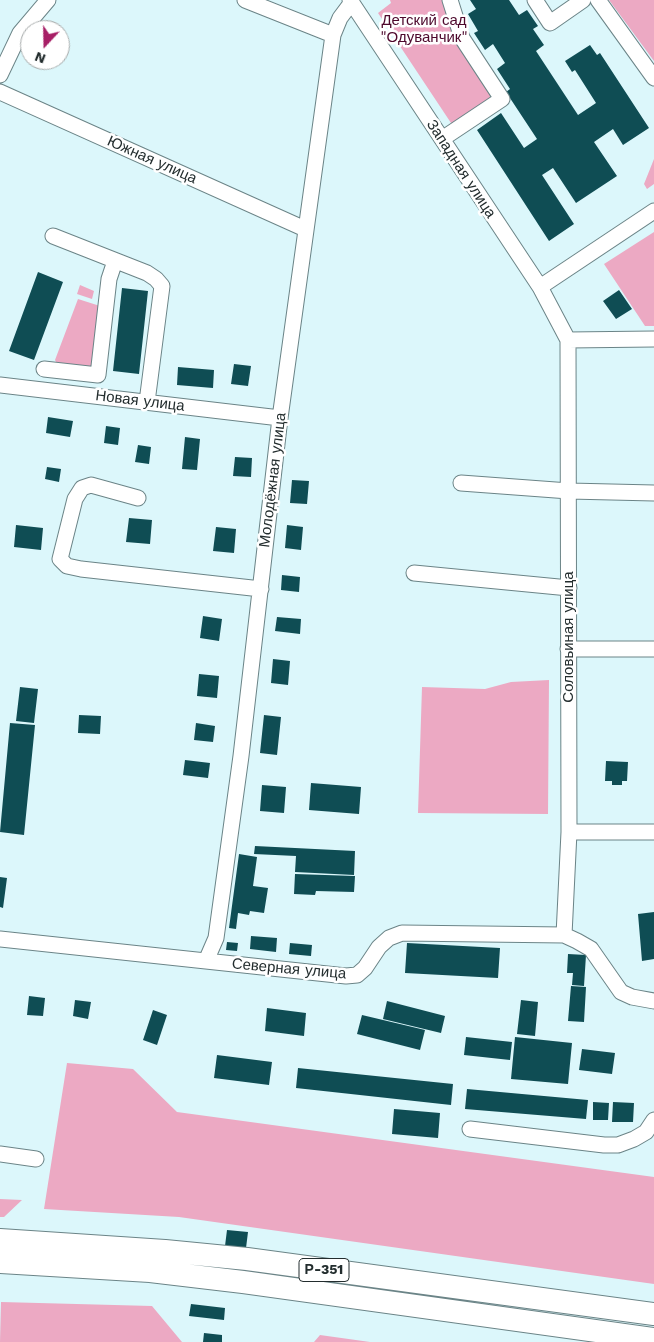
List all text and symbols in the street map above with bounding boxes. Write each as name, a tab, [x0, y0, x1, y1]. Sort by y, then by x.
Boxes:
park label: Детский сад "Одуванчик"	[381, 12, 467, 47]
north arrow	[20, 20, 70, 70]
text: N	[32, 49, 48, 67]
street label: Западная улица	[422, 116, 500, 222]
street label: Южная улица	[104, 132, 200, 188]
street label: Новая улица	[94, 387, 186, 415]
street label: Молодёжная улица	[256, 411, 290, 549]
street label: Соловьиная улица	[560, 571, 578, 703]
street label: Северная улица	[231, 955, 347, 983]
road number: Р-351	[299, 1258, 349, 1282]

